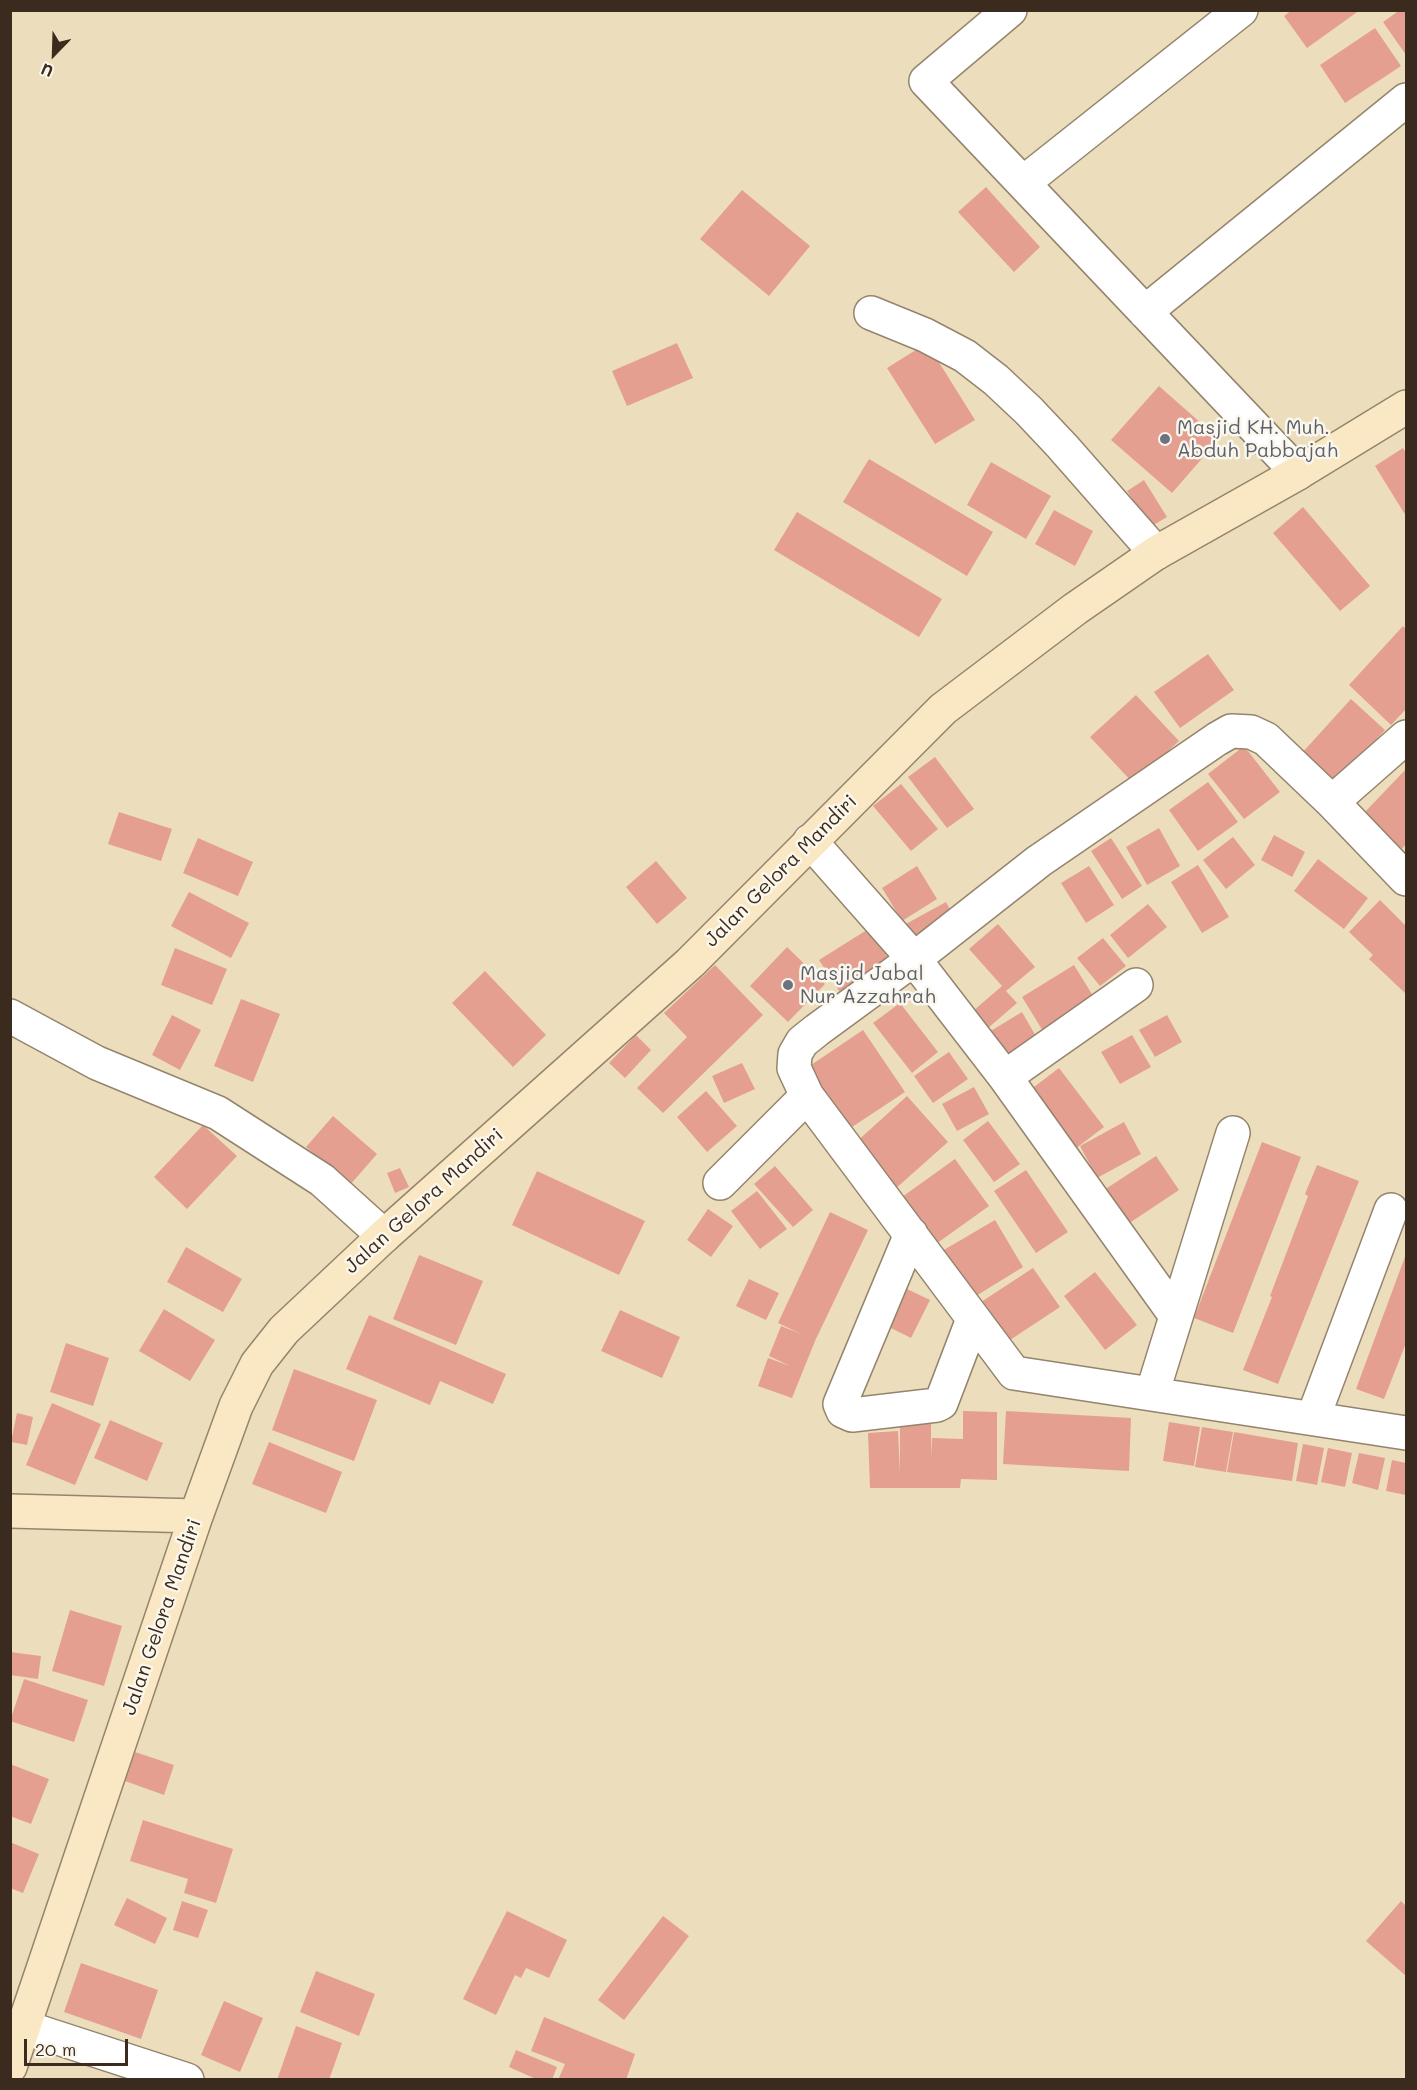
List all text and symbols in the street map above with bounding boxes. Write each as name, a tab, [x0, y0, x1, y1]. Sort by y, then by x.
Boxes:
north arrow	[24, 24, 84, 84]
text: U	[37, 59, 56, 83]
place label: Masjid KH. Muh. Abduh Pabbajah	[1177, 416, 1338, 463]
marker: Masjid KH. Muh. Abduh Pabbajah	[1158, 432, 1172, 446]
street label: Jalan Gelora Mandiri	[700, 790, 862, 952]
place label: Masjid Jabal Nur Azzahrah	[800, 962, 936, 1009]
marker: Masjid Jabal Nur Azzahrah	[781, 978, 795, 992]
street label: Jalan Gelora Mandiri	[339, 1123, 509, 1279]
street label: Jalan Gelora Mandiri	[117, 1516, 207, 1718]
scale bar	[27, 2027, 130, 2065]
text: 20 m	[35, 2037, 76, 2061]

